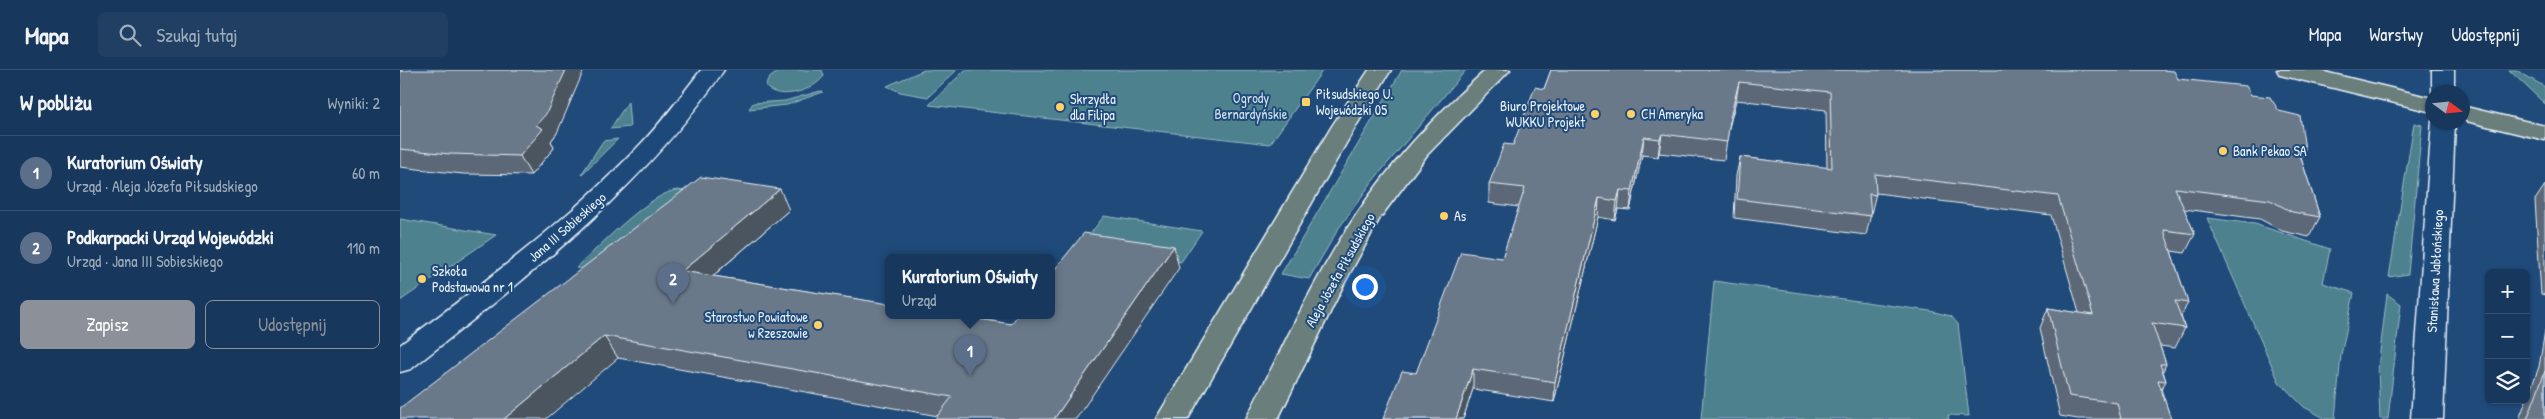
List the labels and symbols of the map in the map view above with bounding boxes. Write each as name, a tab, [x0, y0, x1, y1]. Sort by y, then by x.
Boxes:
place label: Piłsudskiego U. Wojewódzki 05	[1316, 84, 1393, 120]
north arrow	[2425, 85, 2470, 130]
park label: Ogrody Bernardyńskie	[1215, 88, 1288, 124]
place label: Skrzydła dla Filipa	[1070, 89, 1116, 125]
marker: Piłsudskiego U. Wojewódzki 05	[1300, 96, 1312, 108]
place label: Biuro Projektowe WUKKU Projekt	[1500, 96, 1585, 132]
marker: Skrzydła dla Filipa	[1054, 101, 1066, 113]
place label: CH Ameryka	[1641, 104, 1703, 124]
marker: Biuro Projektowe WUKKU Projekt	[1589, 108, 1601, 120]
marker: CH Ameryka	[1625, 108, 1637, 120]
place label: Bank Pekao SA	[2233, 141, 2307, 160]
marker: Bank Pekao SA	[2217, 145, 2229, 157]
street label: Jana III Sobieskiego	[524, 187, 610, 266]
place label: As	[1454, 206, 1466, 225]
street label: Aleja Józefa Piłsudskiego	[1300, 209, 1380, 331]
street label: Stanisława Jabłońskiego	[2422, 209, 2448, 333]
marker: As	[1438, 210, 1450, 222]
place label: Szkoła Podstawowa nr 1	[432, 261, 513, 296]
pin: 2	[657, 263, 689, 304]
marker: Szkoła Podstawowa nr 1	[416, 273, 428, 285]
your location	[1352, 274, 1378, 300]
place label: Starostwo Powiatowe w Rzeszowie	[705, 307, 808, 342]
marker: Starostwo Powiatowe w Rzeszowie	[812, 319, 824, 331]
pin: 1	[954, 335, 986, 376]

